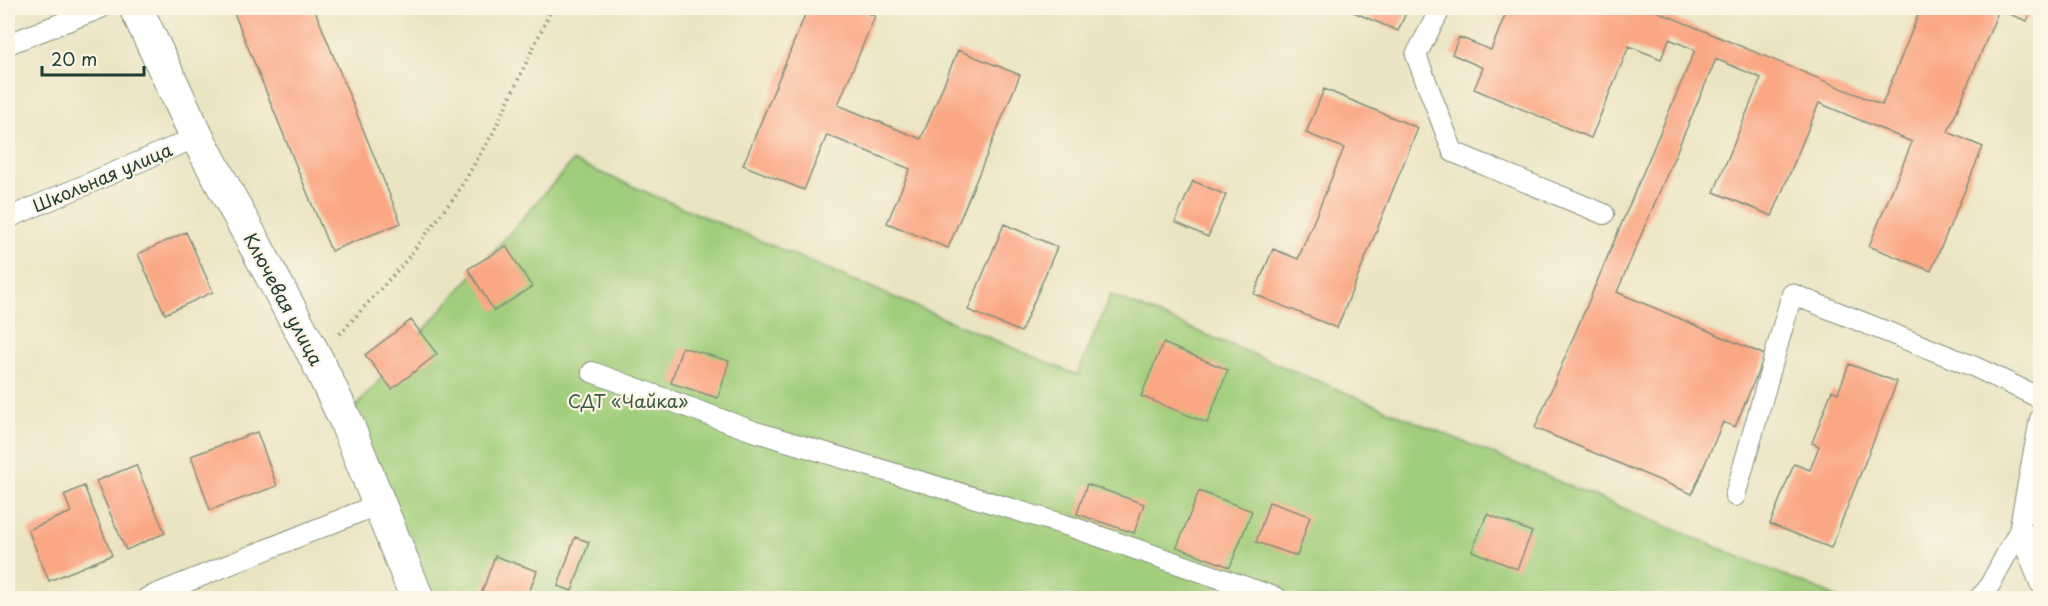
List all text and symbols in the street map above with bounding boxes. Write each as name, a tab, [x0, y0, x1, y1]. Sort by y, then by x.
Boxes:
scale bar	[42, 39, 144, 77]
text: 20 m	[51, 45, 97, 72]
street label: Школьная улица	[28, 135, 177, 219]
street label: Ключевая улица	[238, 228, 331, 371]
park label: СДТ «Чайка»	[568, 387, 688, 414]

